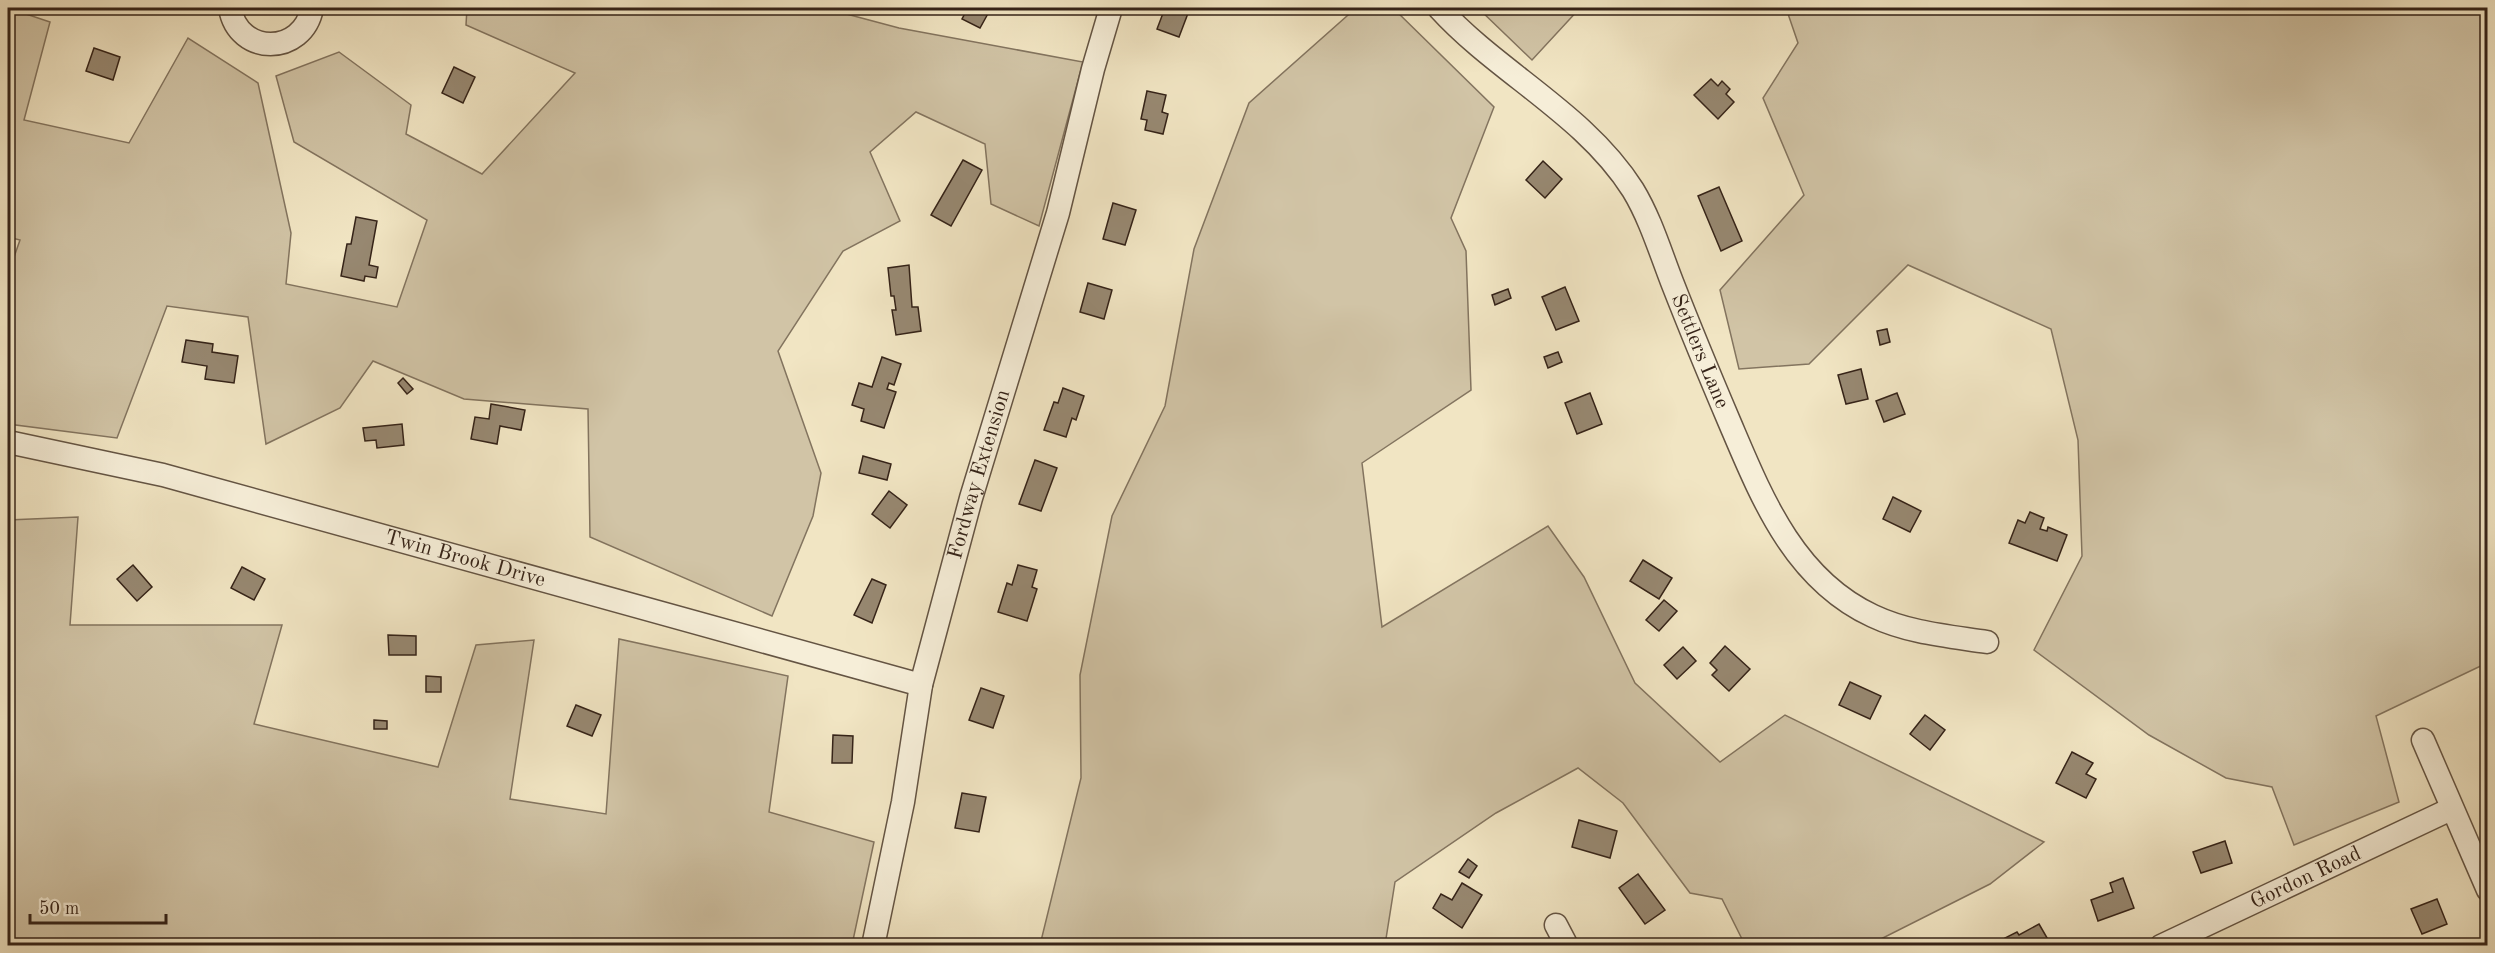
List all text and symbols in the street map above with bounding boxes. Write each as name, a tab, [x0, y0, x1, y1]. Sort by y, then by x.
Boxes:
street label: Settlers Lane	[1667, 291, 1733, 412]
street label: Fordway Extension	[945, 387, 1014, 561]
street label: Twin Brook Drive	[383, 526, 548, 591]
street label: Gordon Road	[2247, 843, 2364, 913]
scale bar	[30, 887, 166, 925]
text: 50 m	[39, 900, 79, 918]

